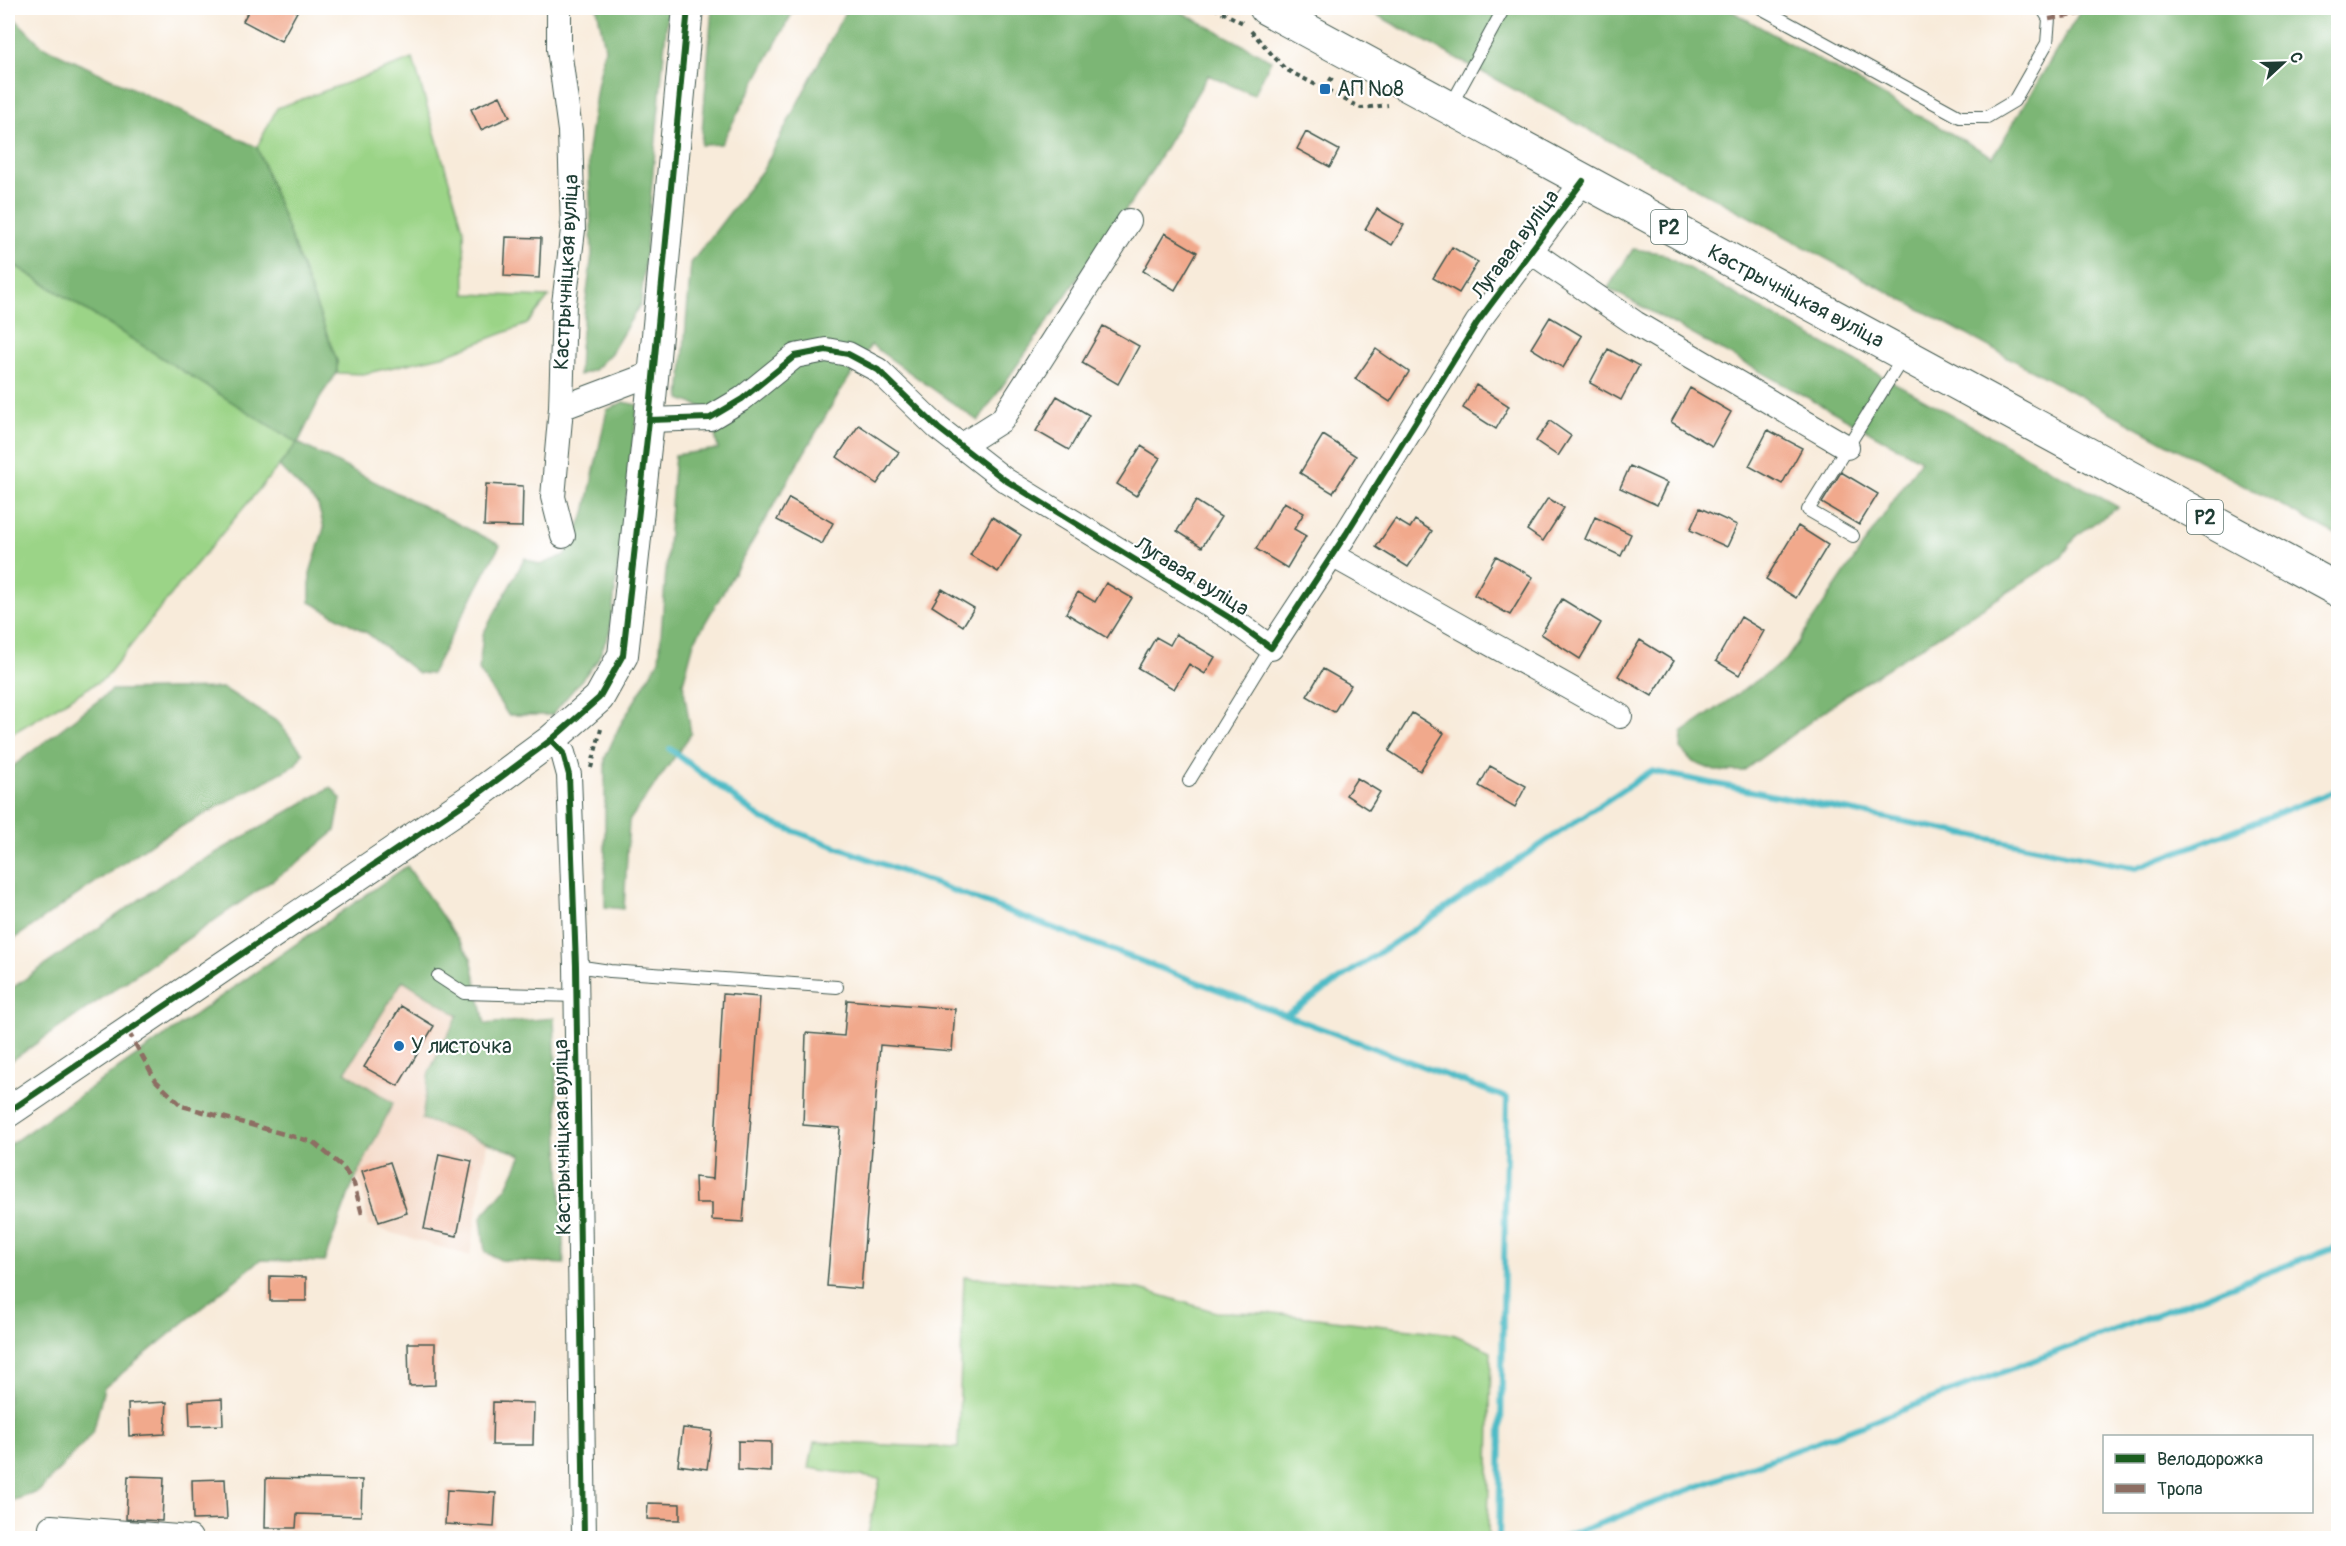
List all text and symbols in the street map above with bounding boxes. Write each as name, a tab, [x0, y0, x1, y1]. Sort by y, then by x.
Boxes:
north arrow	[2253, 33, 2313, 93]
text: С	[2285, 49, 2307, 66]
place label: АП №8	[1337, 76, 1404, 103]
marker: АП №8	[1318, 82, 1332, 96]
street label: Кастрычніцкая вуліца	[548, 173, 585, 371]
street label: Лугавая вуліца	[1465, 184, 1565, 305]
road number: Р2	[1651, 210, 1687, 244]
street label: Кастрычніцкая вуліца	[1703, 238, 1889, 354]
road number: Р2	[2187, 500, 2223, 534]
street label: Лугавая вуліца	[1129, 530, 1254, 622]
place label: У листочка	[411, 1033, 512, 1060]
marker: У листочка	[392, 1039, 406, 1053]
street label: Кастрычніцкая вуліца	[547, 1039, 578, 1235]
legend	[2103, 1435, 2313, 1513]
text: Велодорожка	[2157, 1448, 2263, 1471]
text: Тропа	[2157, 1478, 2203, 1501]

